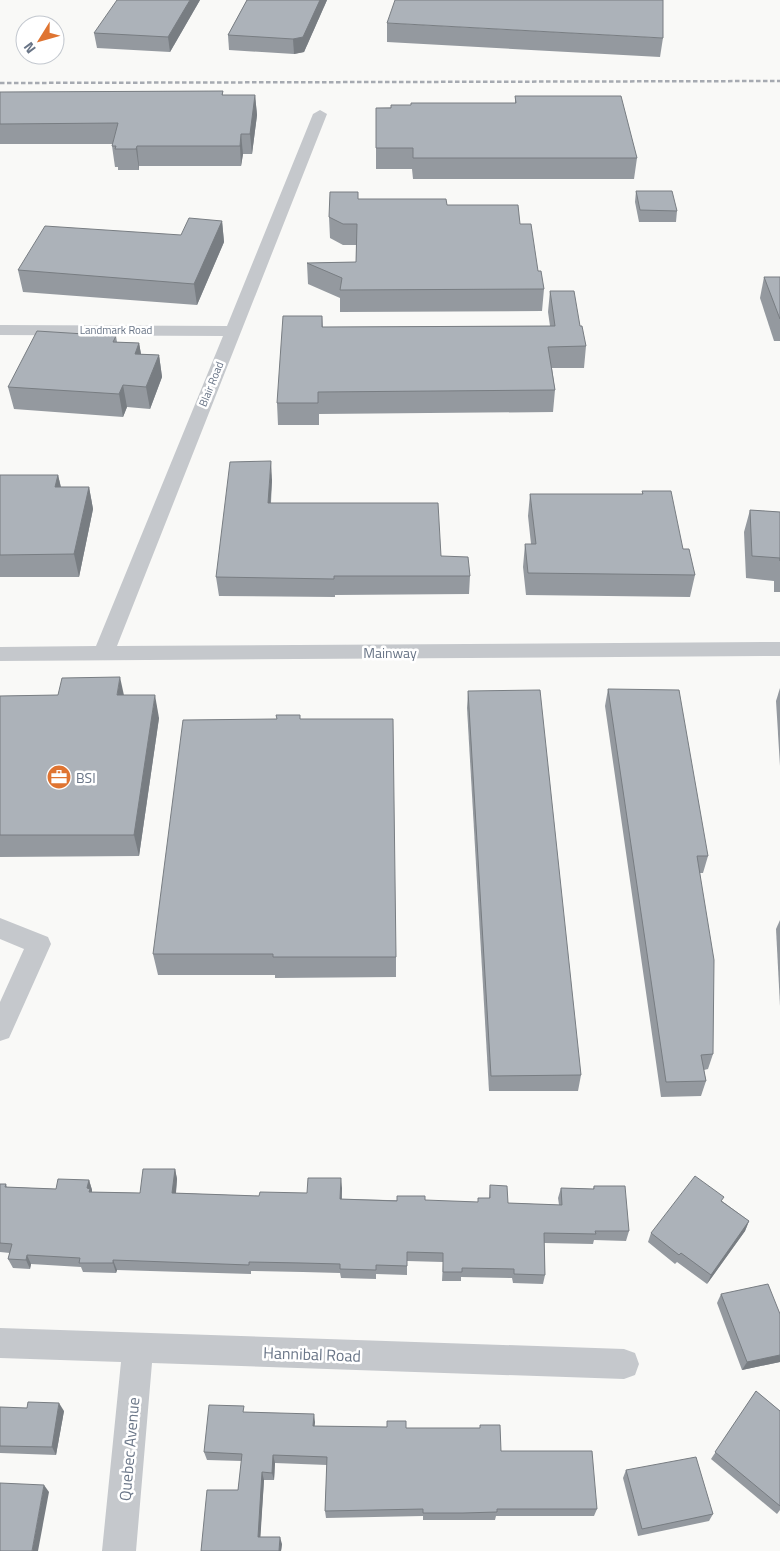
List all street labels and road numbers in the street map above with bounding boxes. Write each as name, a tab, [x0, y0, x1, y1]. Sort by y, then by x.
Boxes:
street label: Landmark Road	[80, 322, 152, 338]
street label: Blair Road	[195, 359, 227, 409]
street label: Mainway	[363, 642, 417, 663]
street label: Hannibal Road	[263, 1340, 361, 1368]
street label: Quebec Avenue	[113, 1396, 145, 1502]

